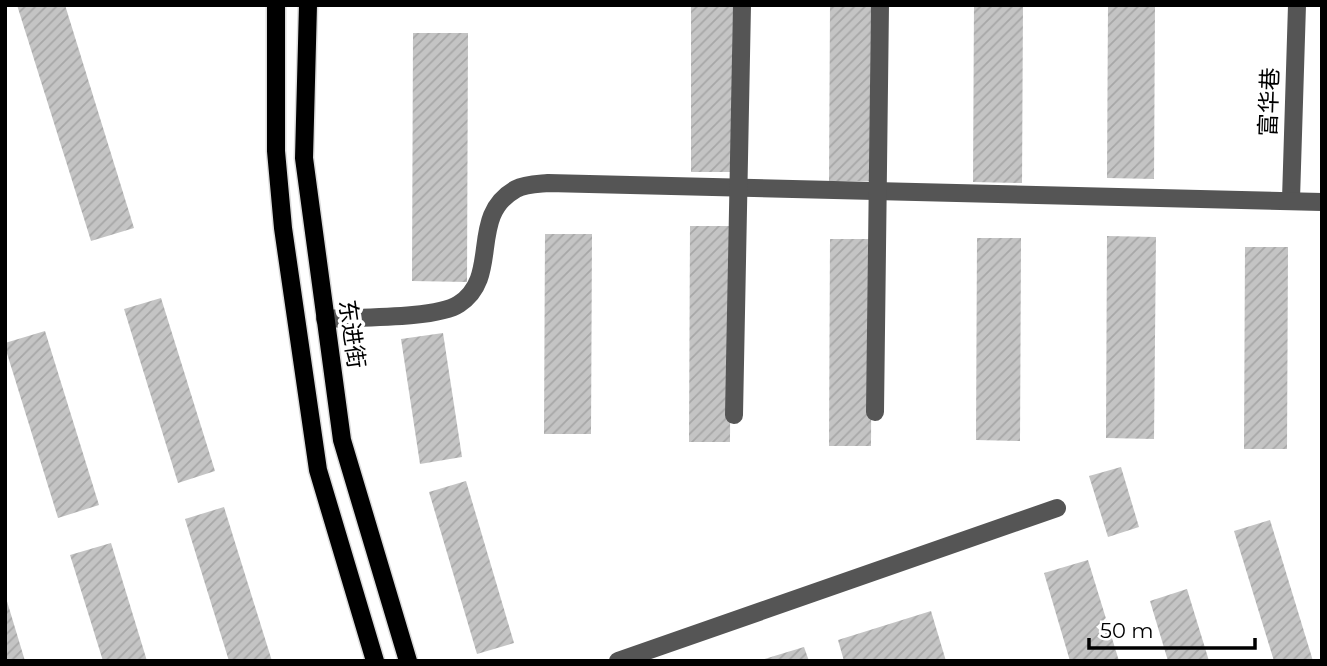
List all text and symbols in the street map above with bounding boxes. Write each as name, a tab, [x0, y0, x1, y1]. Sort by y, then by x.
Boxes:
street label: 富华巷	[1254, 67, 1284, 137]
street label: 东进街	[333, 298, 371, 370]
scale bar	[1089, 606, 1255, 650]
text: 50 m	[1100, 618, 1154, 643]

